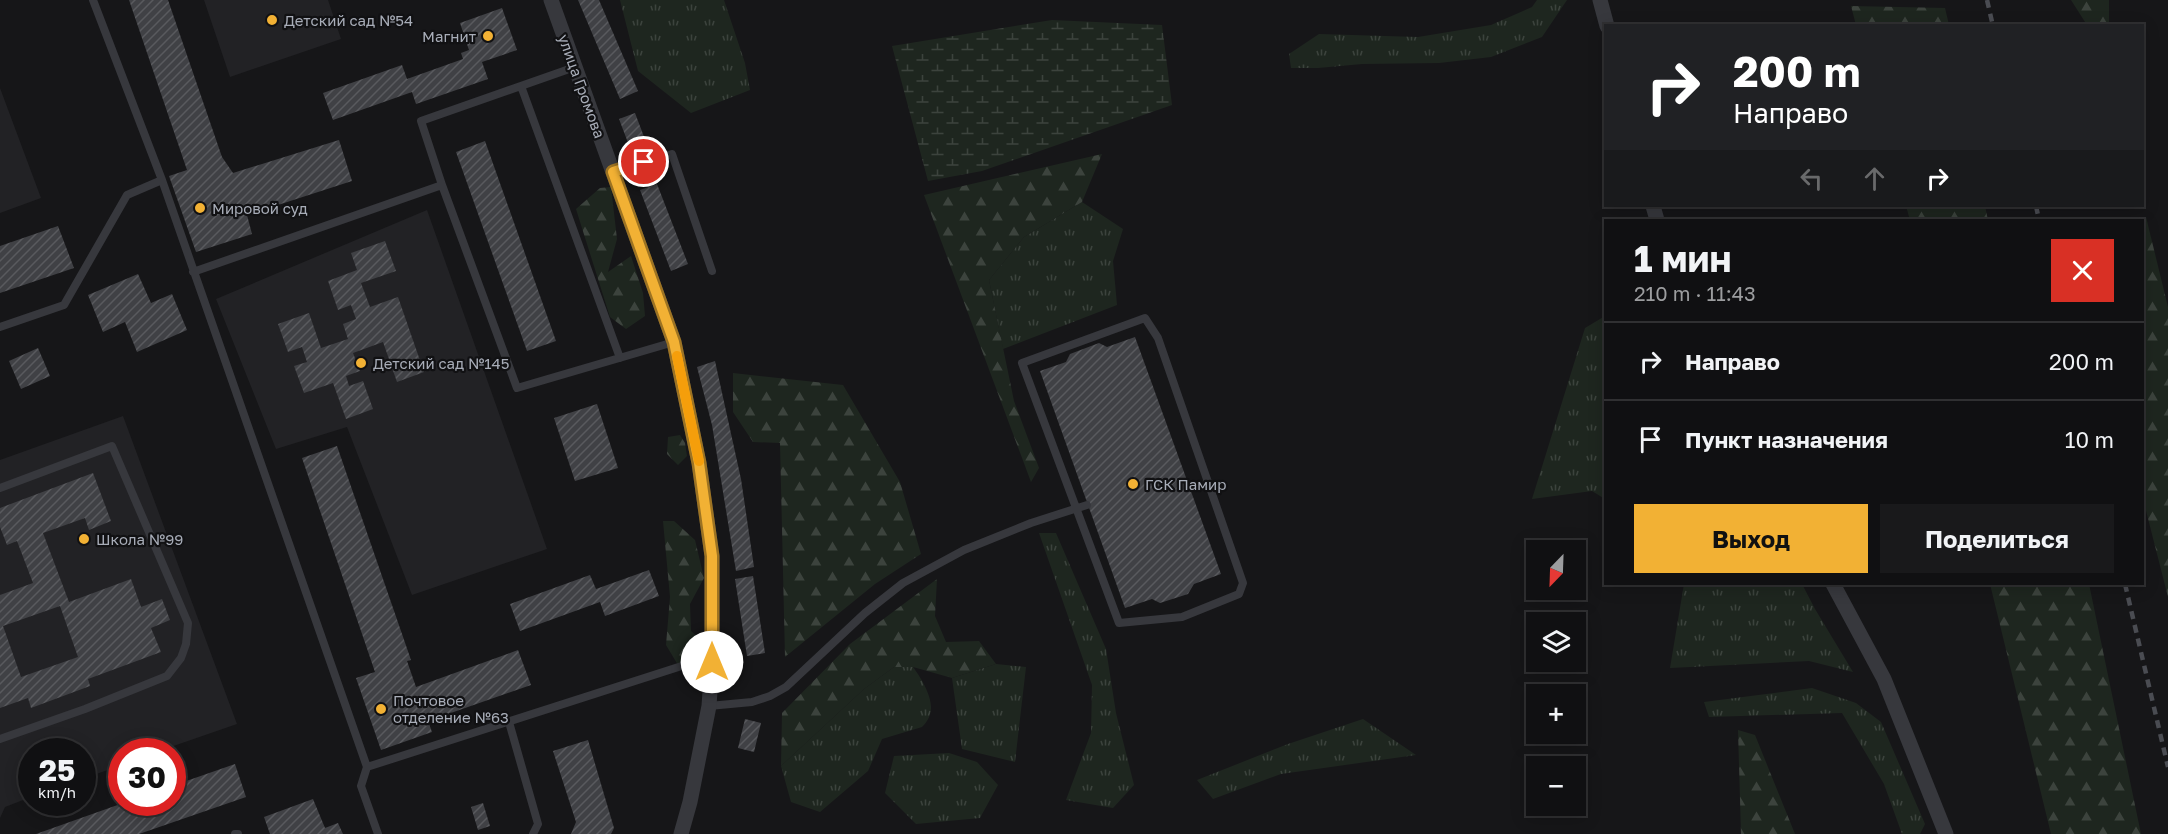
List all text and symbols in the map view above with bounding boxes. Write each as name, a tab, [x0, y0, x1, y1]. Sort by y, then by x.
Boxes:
place label: Детский сад №54	[284, 11, 413, 29]
marker: Детский сад №54	[265, 13, 279, 27]
place label: Магнит	[422, 27, 477, 45]
marker: Магнит	[481, 29, 495, 43]
street label: улица Громова	[555, 32, 609, 140]
text: 200 m	[1733, 46, 1860, 96]
icon: right	[1634, 48, 1712, 126]
text: Направо	[1733, 97, 1848, 129]
pin	[618, 136, 669, 187]
icon: arrive	[627, 145, 660, 178]
icon: left	[1795, 162, 1828, 195]
icon: ahead	[1858, 162, 1891, 195]
icon: right	[1921, 162, 1954, 195]
place label: Мировой суд	[212, 199, 308, 217]
marker: Мировой суд	[193, 201, 207, 215]
text: 1 мин	[1634, 237, 1731, 280]
button: close	[2051, 239, 2114, 302]
text: 210 m · 11:43	[1634, 281, 1756, 305]
icon: right	[1634, 345, 1667, 378]
text: Направо	[1685, 348, 1780, 375]
text: 200 m	[2049, 348, 2114, 375]
place label: Детский сад №145	[373, 354, 509, 372]
marker: Детский сад №145	[354, 356, 368, 370]
icon: arrive	[1634, 423, 1667, 456]
text: Пункт назначения	[1685, 426, 1888, 453]
text: 10 m	[2065, 426, 2114, 453]
place label: ГСК Памир	[1145, 475, 1226, 493]
marker: ГСК Памир	[1126, 477, 1140, 491]
button: Выход	[1634, 504, 1868, 573]
button: Поделиться	[1880, 504, 2114, 573]
place label: Школа №99	[96, 530, 183, 548]
marker: Школа №99	[77, 532, 91, 546]
north arrow	[1526, 540, 1586, 600]
map controls	[1526, 540, 1586, 816]
button: layers	[1526, 612, 1586, 672]
position arrow	[680, 630, 744, 694]
button: +	[1526, 684, 1586, 744]
place label: Почтовое отделение №63	[393, 691, 509, 726]
marker: Почтовое отделение №63	[374, 702, 388, 716]
speed limit sign: 30	[108, 738, 186, 816]
text: 25	[39, 752, 75, 788]
button: −	[1526, 756, 1586, 816]
text: km/h	[38, 783, 76, 801]

